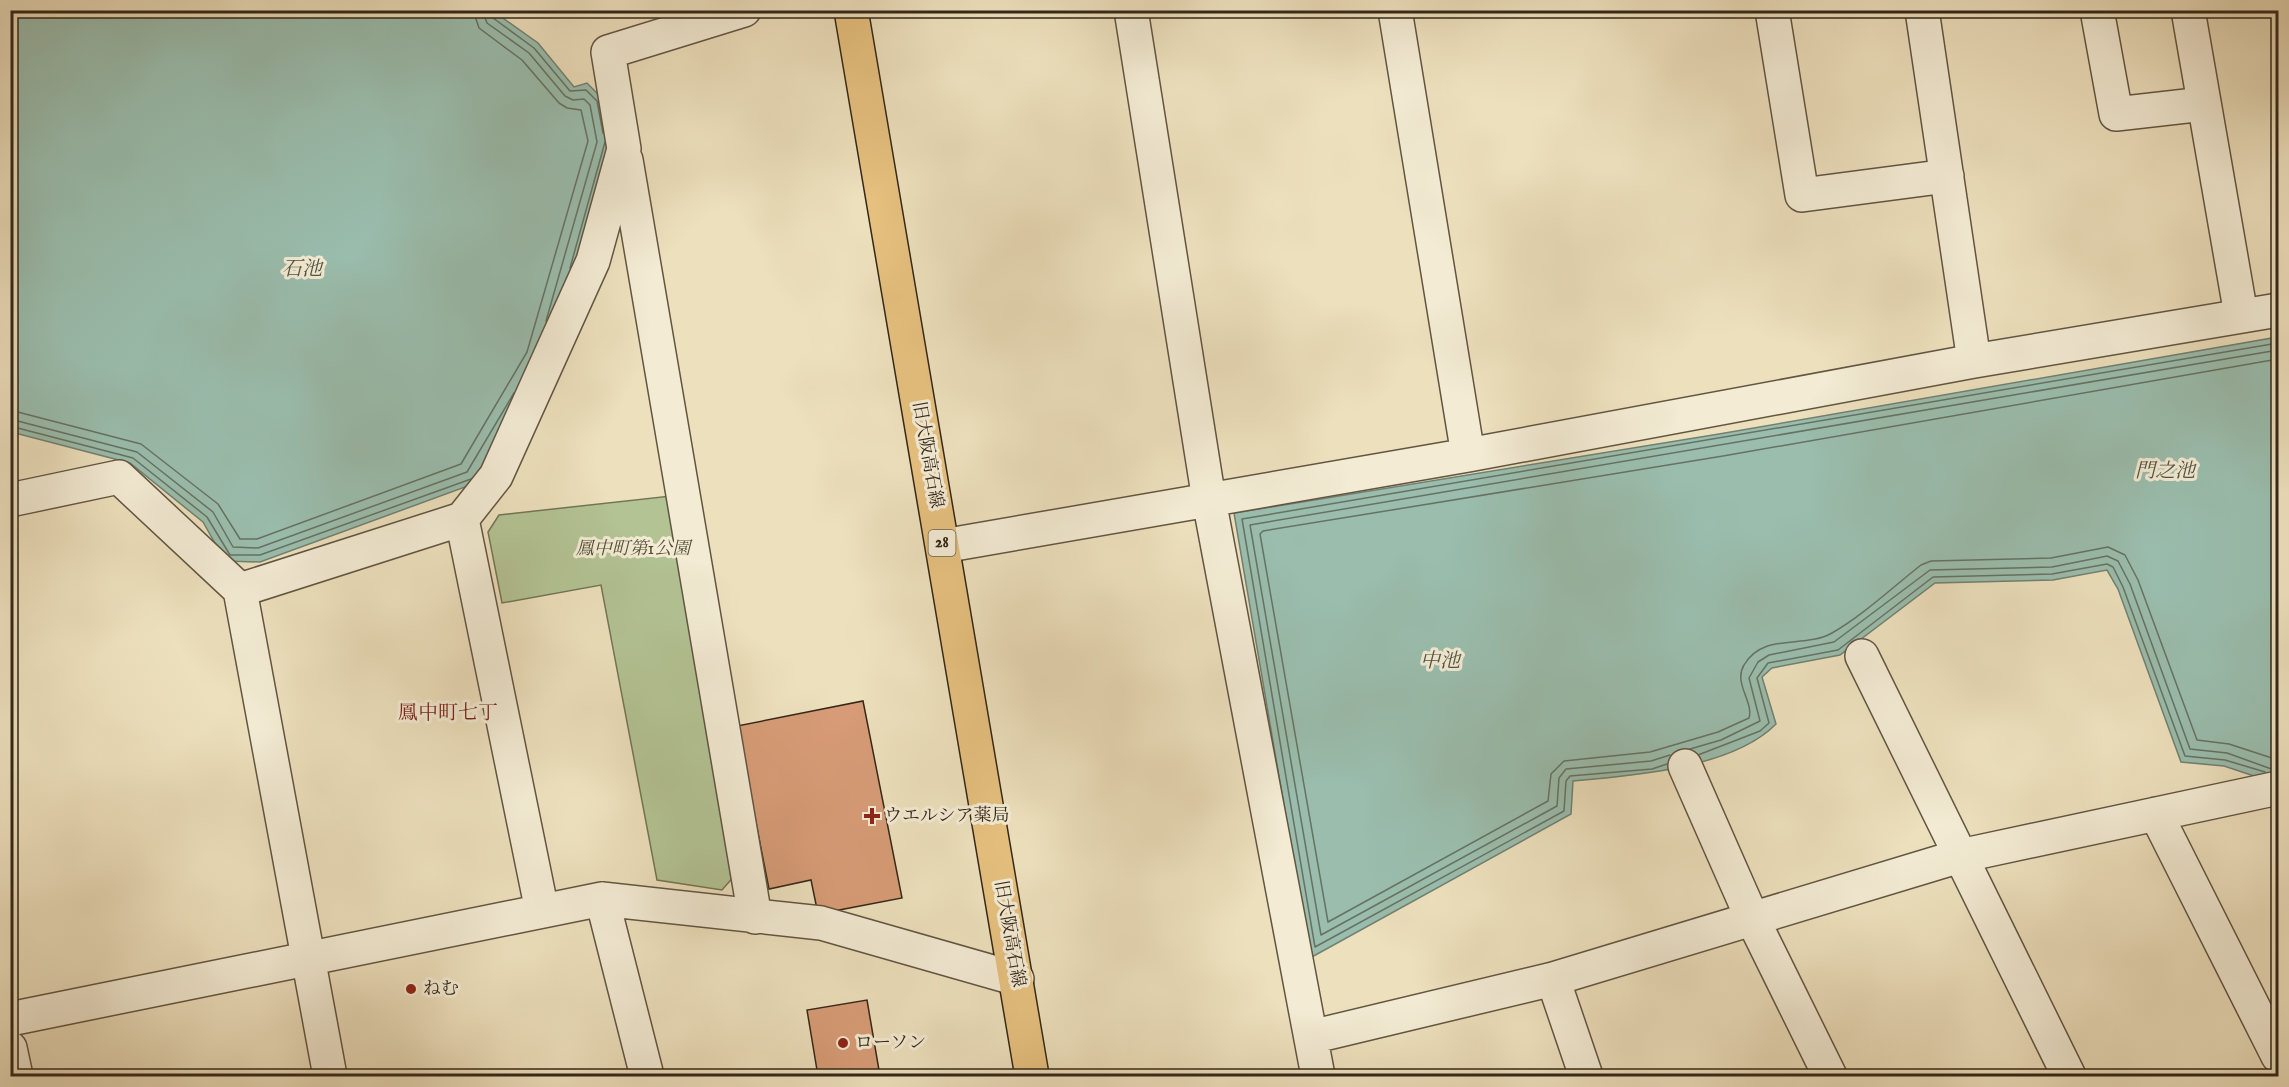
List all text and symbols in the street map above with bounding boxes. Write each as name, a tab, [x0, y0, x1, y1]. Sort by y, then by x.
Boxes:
water label: 石池	[282, 257, 324, 282]
street label: 旧大阪高石線	[906, 400, 948, 510]
water label: 門之池	[2135, 459, 2197, 484]
road number: 28	[928, 530, 956, 556]
park label: 鳳中町第1公園	[576, 538, 693, 561]
water label: 中池	[1420, 649, 1462, 674]
district label: 鳳中町七丁	[398, 701, 498, 726]
place label: ウエルシア薬局	[884, 805, 1010, 828]
marker: ウエルシア薬局	[865, 809, 879, 823]
street label: 旧大阪高石線	[988, 879, 1030, 989]
place label: ねむ	[423, 978, 459, 1001]
marker: ねむ	[404, 982, 418, 996]
place label: ローソン	[855, 1032, 926, 1055]
marker: ローソン	[836, 1036, 850, 1050]

